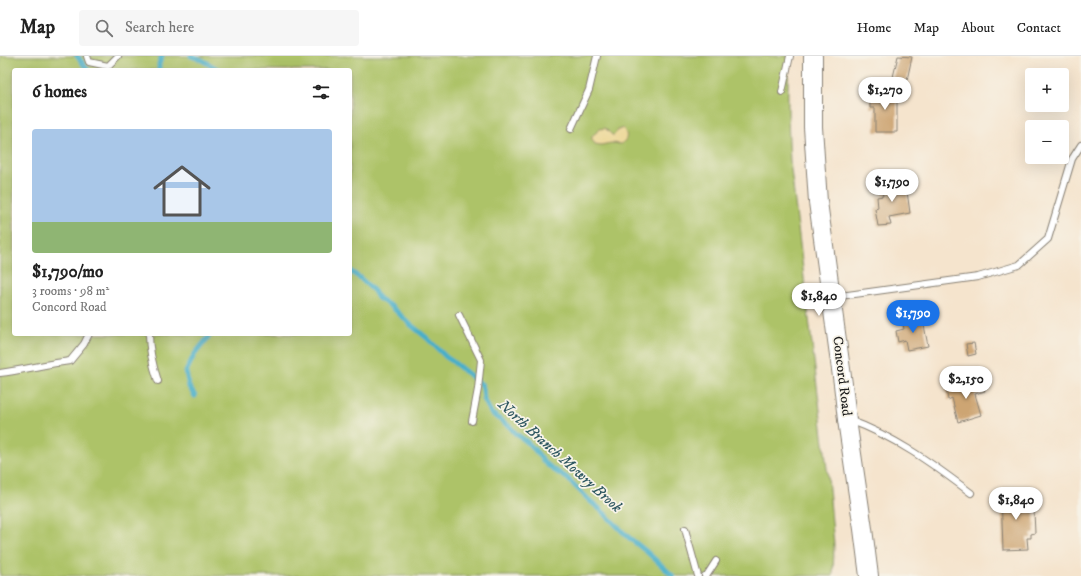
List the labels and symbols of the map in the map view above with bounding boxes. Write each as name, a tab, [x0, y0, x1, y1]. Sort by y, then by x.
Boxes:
pin: $1,270	[852, 77, 918, 111]
pin: $1,790	[859, 169, 925, 203]
pin: $1,840	[786, 283, 852, 317]
pin: $1,790	[880, 300, 946, 334]
street label: Concord Road	[828, 335, 856, 417]
pin: $2,150	[933, 366, 999, 400]
water label: North Branch Mowry Brook	[493, 395, 626, 517]
pin: $1,840	[983, 487, 1049, 521]

